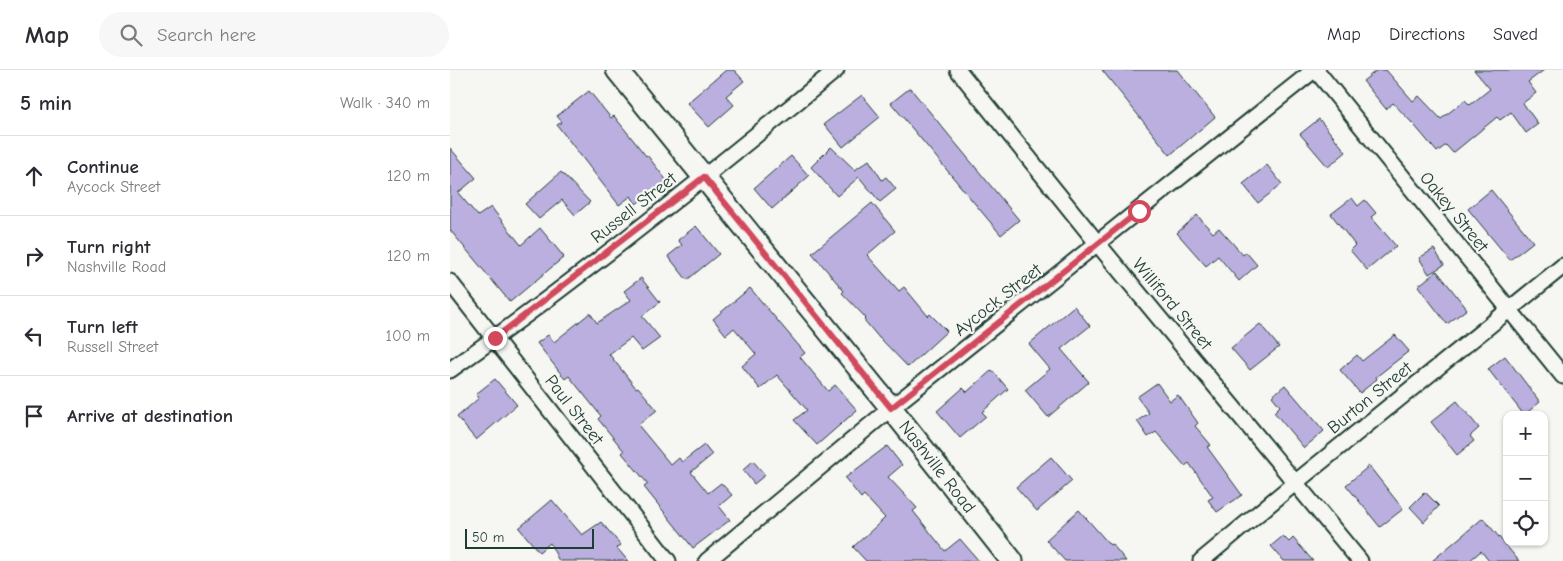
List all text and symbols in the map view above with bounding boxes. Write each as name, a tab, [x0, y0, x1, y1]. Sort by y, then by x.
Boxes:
search box	[99, 12, 449, 57]
text: Map	[25, 21, 69, 49]
icon: search	[117, 21, 145, 49]
text: Search here	[157, 24, 256, 46]
text: Map	[1327, 24, 1361, 45]
text: Directions	[1389, 24, 1465, 45]
text: Saved	[1493, 24, 1538, 45]
text: 5 min	[20, 91, 72, 115]
text: Walk · 340 m	[340, 94, 430, 112]
text: Continue	[67, 156, 139, 178]
icon: ahead	[20, 162, 48, 190]
text: 120 m	[387, 167, 430, 185]
street label: Russell Street	[587, 168, 682, 248]
street label: Oakey Street	[1415, 168, 1493, 257]
text: Aycock Street	[67, 178, 160, 196]
route start	[1128, 200, 1151, 223]
text: Turn right	[67, 236, 151, 258]
icon: right	[20, 242, 48, 270]
text: 120 m	[387, 247, 430, 265]
street label: Williford Street	[1128, 254, 1217, 355]
text: Nashville Road	[67, 258, 166, 276]
street label: Aycock Street	[950, 259, 1046, 341]
text: Turn left	[67, 316, 138, 338]
icon: left	[20, 322, 48, 350]
text: 100 m	[386, 327, 430, 345]
route end	[484, 327, 507, 350]
text: Russell Street	[67, 338, 158, 356]
street label: Burton Street	[1323, 357, 1417, 438]
street label: Paul Street	[540, 371, 608, 450]
icon: arrive	[20, 402, 48, 430]
text: Arrive at destination	[67, 405, 233, 427]
map controls	[1503, 411, 1548, 546]
button: +	[1503, 411, 1548, 456]
street label: Nashville Road	[894, 417, 980, 517]
button: −	[1503, 456, 1548, 501]
button: locate	[1503, 501, 1548, 546]
scale bar	[465, 526, 594, 549]
text: 50 m	[472, 529, 504, 546]

